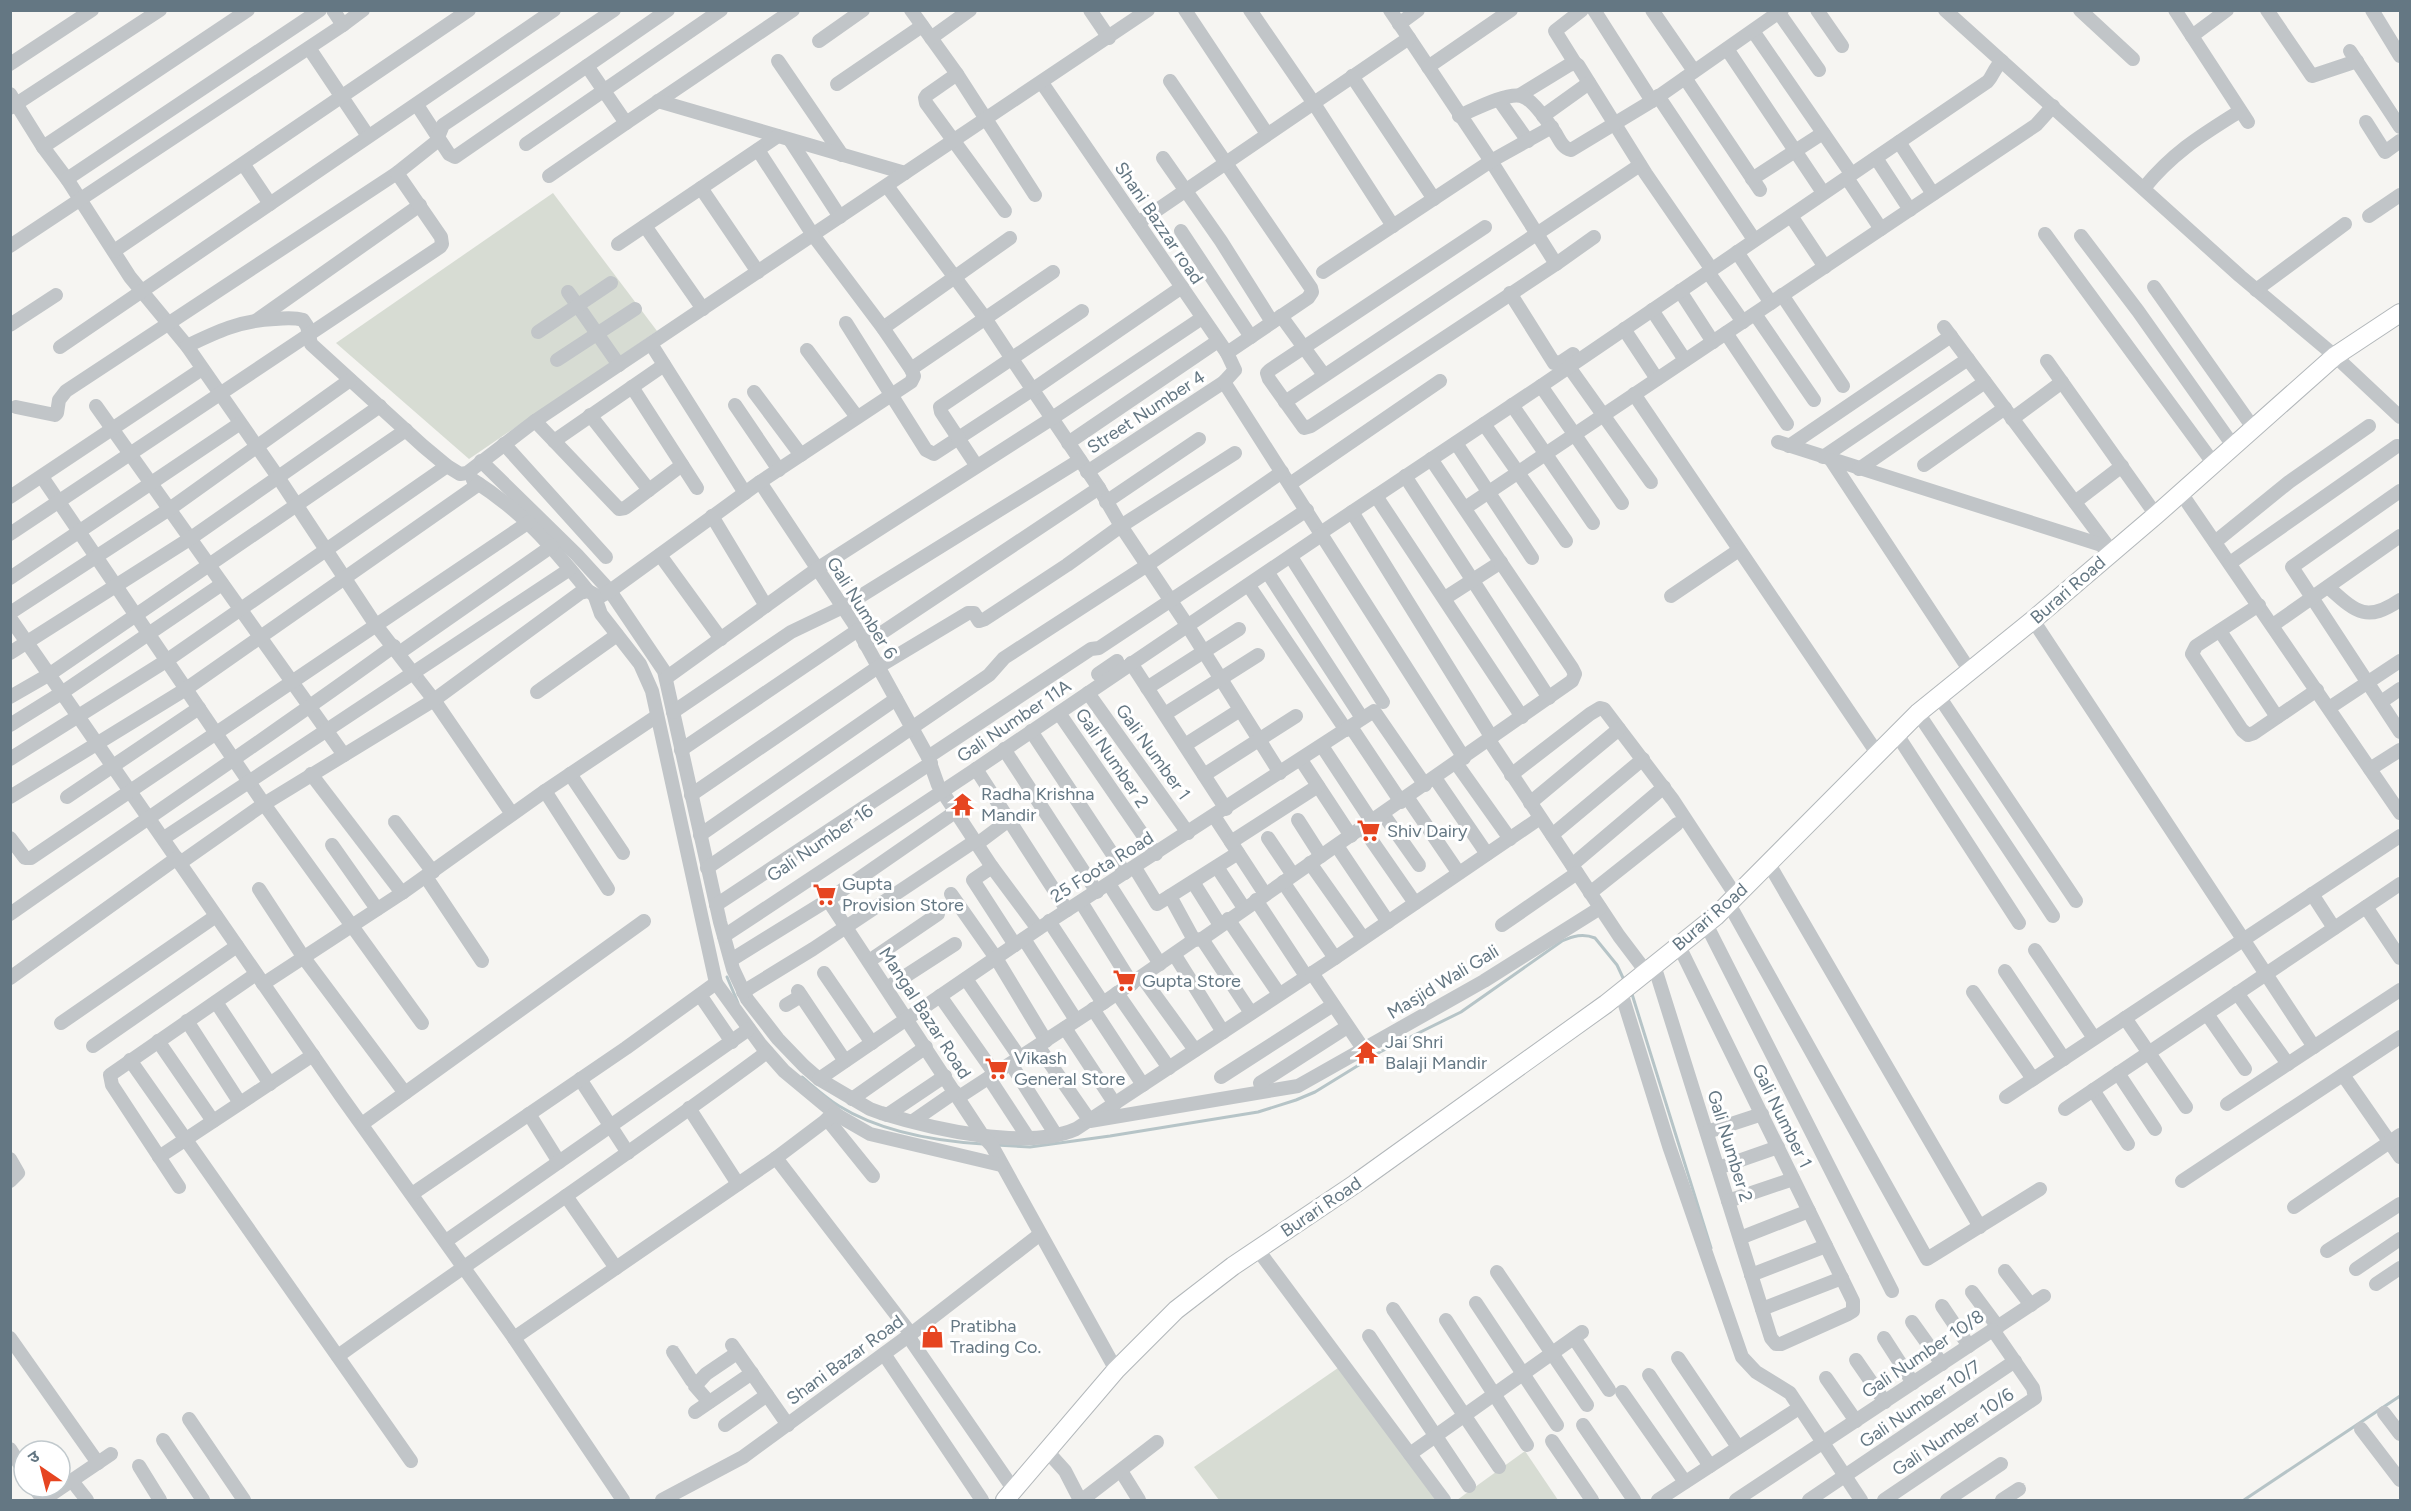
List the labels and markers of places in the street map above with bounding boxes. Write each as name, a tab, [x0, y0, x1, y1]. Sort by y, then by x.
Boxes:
place label: Radha Krishna Mandir	[981, 783, 1095, 826]
temple icon: Radha Krishna Mandir	[950, 791, 976, 817]
supermarket icon: Shiv Dairy	[1356, 818, 1382, 844]
place label: Shiv Dairy	[1387, 820, 1468, 842]
place label: Gupta Provision Store	[842, 873, 964, 916]
supermarket icon: Gupta Provision Store	[811, 881, 837, 907]
supermarket icon: Gupta Store	[1111, 968, 1137, 994]
place label: Gupta Store	[1142, 970, 1241, 992]
place label: Jai Shri Balaji Mandir	[1385, 1031, 1487, 1074]
temple icon: Jai Shri Balaji Mandir	[1354, 1039, 1380, 1065]
place label: Vikash General Store	[1014, 1047, 1125, 1090]
supermarket icon: Vikash General Store	[983, 1055, 1009, 1081]
place label: Pratibha Trading Co.	[950, 1315, 1041, 1358]
shop icon: Pratibha Trading Co.	[919, 1323, 945, 1349]

